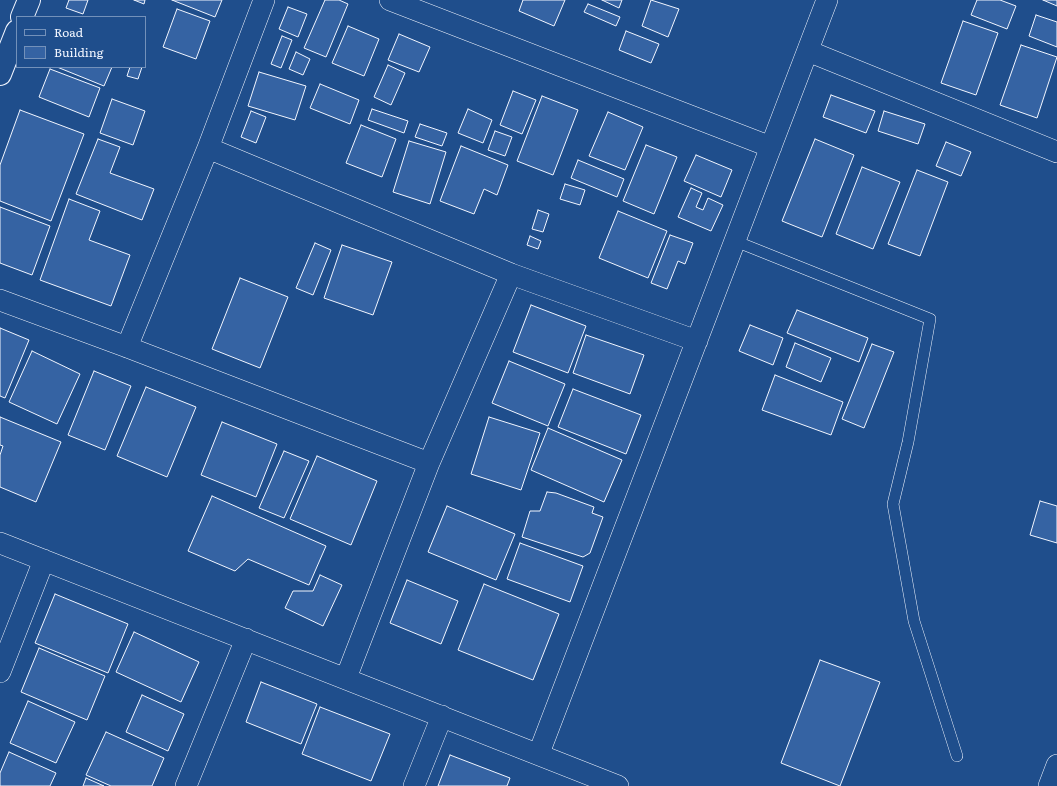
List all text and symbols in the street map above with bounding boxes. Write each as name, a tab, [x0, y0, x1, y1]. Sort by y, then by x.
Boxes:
legend	[16, 16, 146, 68]
text: Road	[54, 23, 83, 41]
text: Building	[54, 43, 103, 61]

